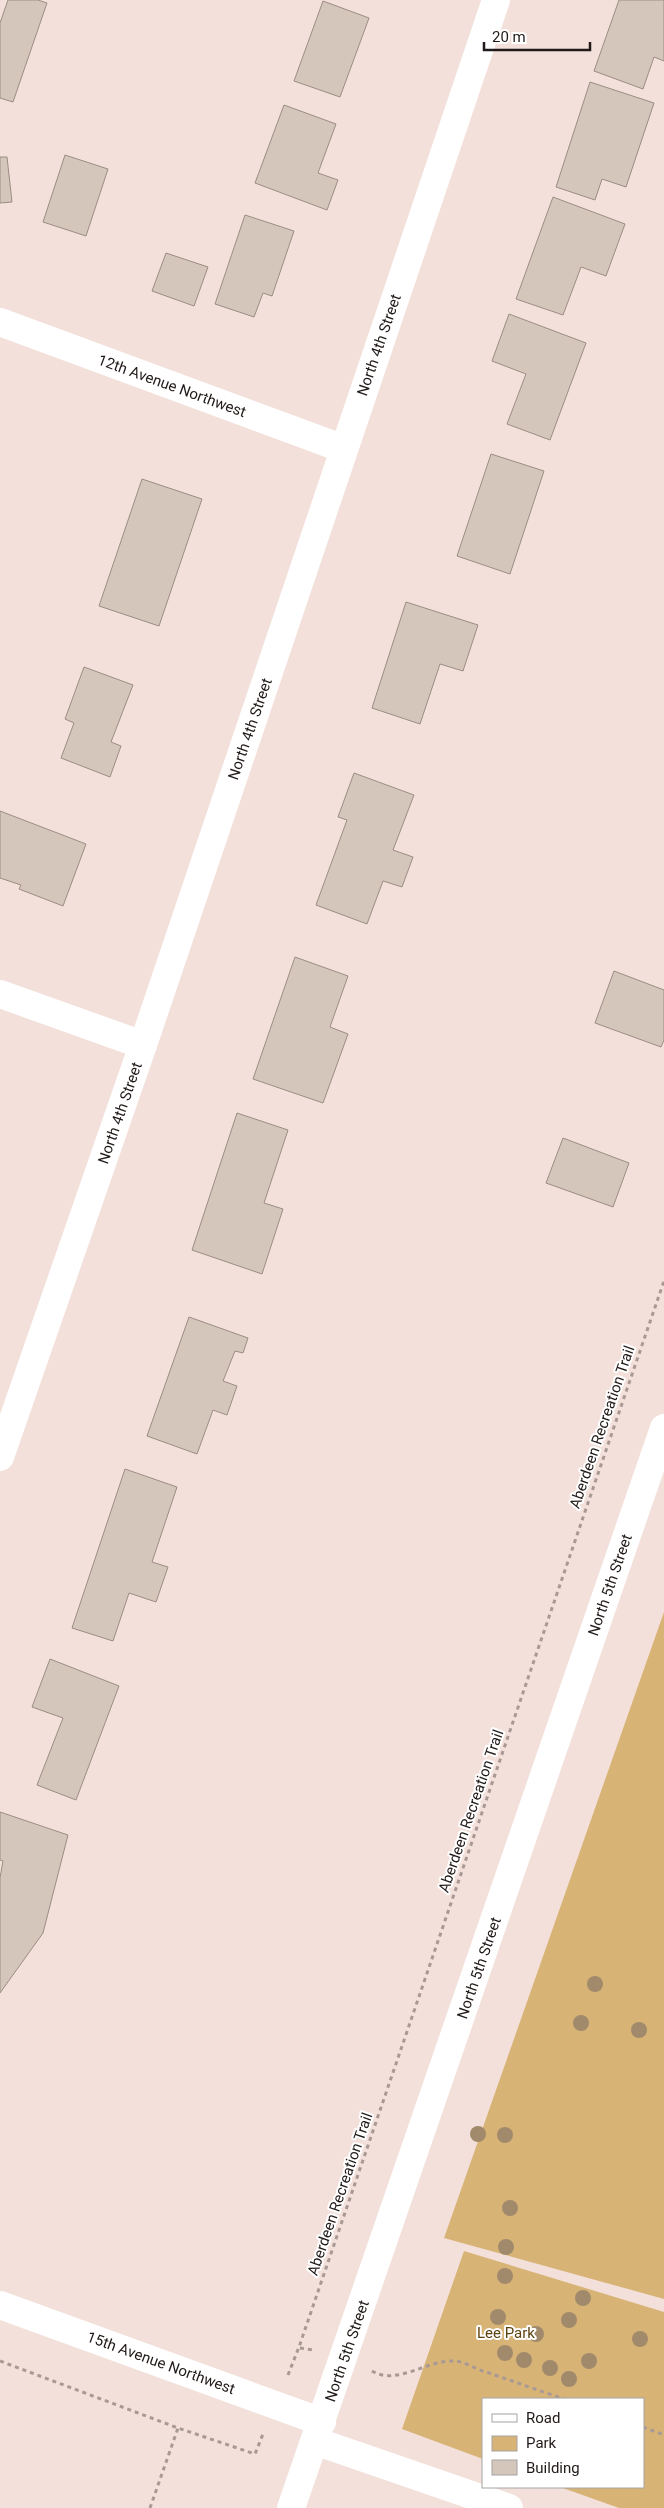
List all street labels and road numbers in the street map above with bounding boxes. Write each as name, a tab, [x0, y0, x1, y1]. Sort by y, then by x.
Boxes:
street label: North 4th Street	[353, 292, 405, 398]
street label: 12th Avenue Northwest	[95, 351, 249, 421]
street label: North 4th Street	[224, 676, 276, 782]
street label: North 4th Street	[94, 1060, 146, 1166]
street label: Aberdeen Recreation Trail	[566, 1343, 638, 1511]
street label: North 5th Street	[584, 1532, 636, 1638]
street label: Aberdeen Recreation Trail	[435, 1727, 507, 1895]
street label: North 5th Street	[453, 1915, 505, 2021]
street label: Aberdeen Recreation Trail	[304, 2110, 376, 2278]
street label: North 5th Street	[321, 2298, 373, 2404]
street label: 15th Avenue Northwest	[84, 2328, 238, 2398]

